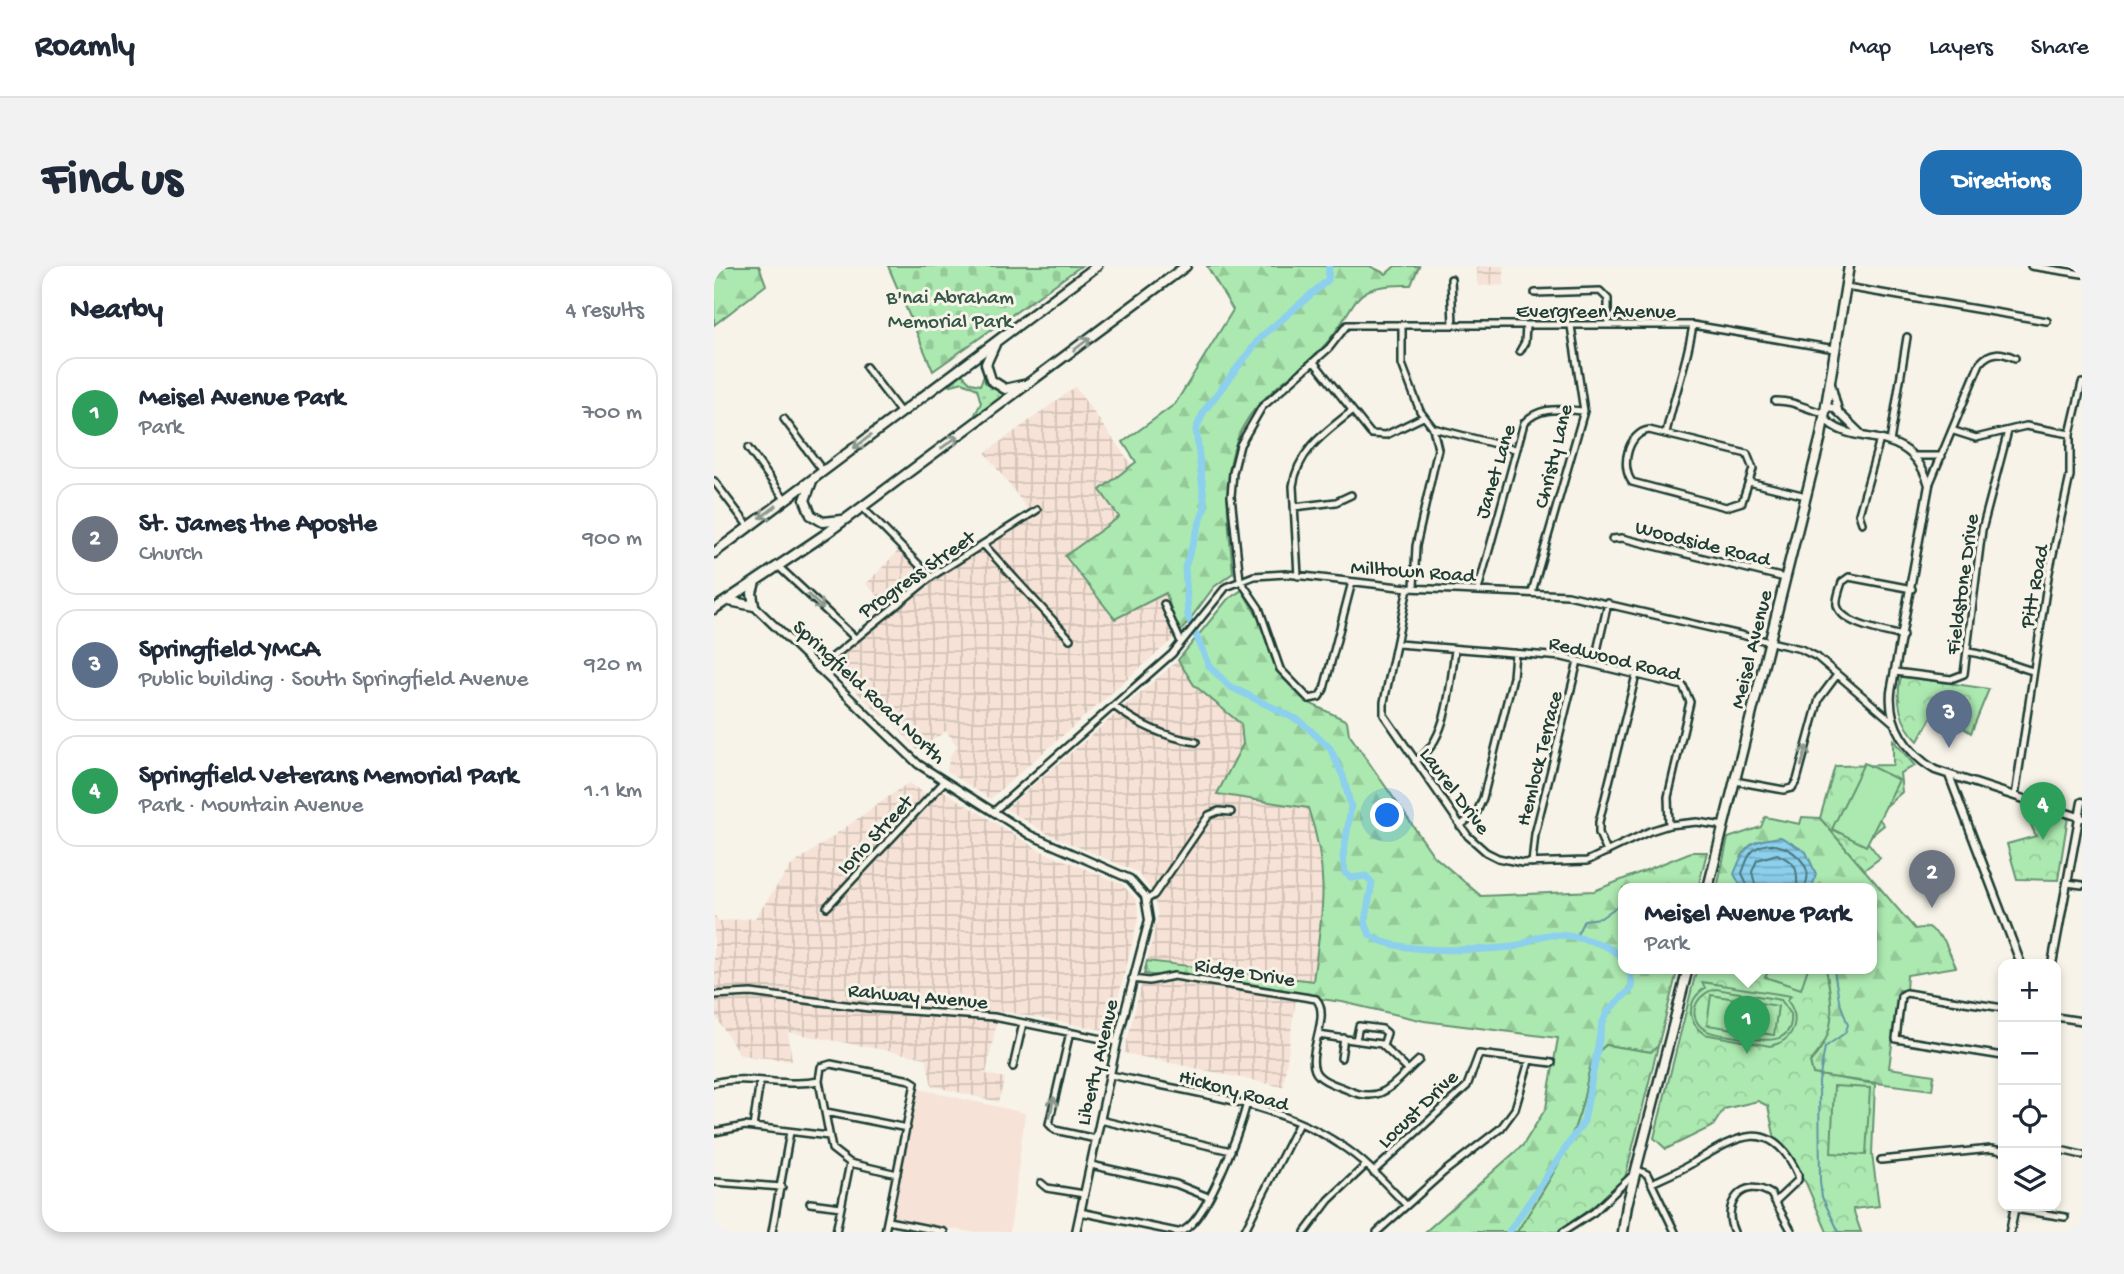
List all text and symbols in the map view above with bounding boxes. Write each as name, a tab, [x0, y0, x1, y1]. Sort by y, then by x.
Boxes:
text: Roamly	[35, 29, 135, 67]
text: Map	[1849, 34, 1891, 63]
text: Layers	[1929, 34, 1993, 63]
text: Share	[2031, 34, 2089, 63]
button: Directions	[1920, 150, 2082, 215]
text: Find us	[42, 153, 182, 211]
park label: B'nai Abraham Memorial Park	[885, 287, 1015, 336]
text: Nearby	[70, 294, 163, 329]
text: 4 results	[565, 298, 644, 325]
street label: Evergreen Avenue	[1516, 301, 1677, 326]
one-way arrow	[1072, 337, 1091, 352]
text: Meisel Avenue Park	[139, 384, 345, 415]
text: 1	[90, 400, 100, 427]
text: 700 m	[582, 400, 642, 427]
street label: Christy Lane	[1530, 401, 1581, 512]
text: Park	[139, 415, 183, 442]
street label: Janet Lane	[1471, 421, 1524, 522]
one-way arrow	[853, 435, 872, 449]
one-way arrow	[940, 435, 959, 450]
one-way arrow	[759, 505, 778, 519]
text: St. James the Apostle	[139, 510, 377, 541]
street label: Fieldstone Drive	[1942, 511, 1987, 657]
street label: Woodside Road	[1632, 517, 1774, 575]
street label: Progress Street	[854, 525, 983, 626]
text: 2	[89, 526, 101, 553]
text: 900 m	[583, 526, 642, 553]
text: Church	[139, 541, 203, 568]
street label: Pitt Road	[2016, 541, 2057, 631]
street label: Milltown Road	[1350, 557, 1478, 590]
street label: Meisel Avenue	[1727, 587, 1780, 712]
one-way arrow	[807, 594, 825, 610]
street label: Springfield Road North	[786, 616, 949, 771]
street label: Redwood Road	[1545, 632, 1684, 689]
text: Springfield YMCA	[139, 636, 320, 667]
text: 3	[89, 652, 101, 679]
text: 920 m	[584, 652, 642, 679]
text: Public building · South Springfield Avenue	[139, 667, 528, 694]
street label: Hemlock Terrace	[1513, 688, 1571, 829]
pin: 3	[1926, 690, 1972, 748]
street label: Laurel Drive	[1412, 744, 1495, 842]
one-way arrow	[1798, 745, 1811, 768]
text: Springfield Veterans Memorial Park	[139, 762, 518, 793]
text: 4	[90, 778, 100, 805]
text: 1.1 km	[584, 778, 642, 805]
pin: 4	[2020, 782, 2066, 840]
street label: Iorio Street	[833, 790, 921, 881]
text: Park · Mountain Avenue	[139, 793, 363, 820]
your location	[1370, 798, 1404, 832]
pin: 2	[1909, 850, 1955, 908]
popup	[1618, 883, 1877, 974]
text: Meisel Avenue Park	[1645, 900, 1850, 931]
text: Park	[1645, 931, 1688, 958]
street label: Ridge Drive	[1192, 954, 1298, 995]
map controls	[1998, 959, 2061, 1211]
button: +	[1998, 959, 2061, 1022]
street label: Rahway Avenue	[847, 980, 990, 1017]
street label: Liberty Avenue	[1073, 996, 1126, 1128]
pin: 1	[1724, 996, 1770, 1054]
button: −	[1998, 1022, 2061, 1085]
street label: Locust Drive	[1374, 1065, 1466, 1155]
street label: Hickory Road	[1176, 1066, 1292, 1119]
button: locate	[1998, 1085, 2061, 1148]
one-way arrow	[1045, 1096, 1059, 1119]
button: layers	[1998, 1148, 2061, 1211]

